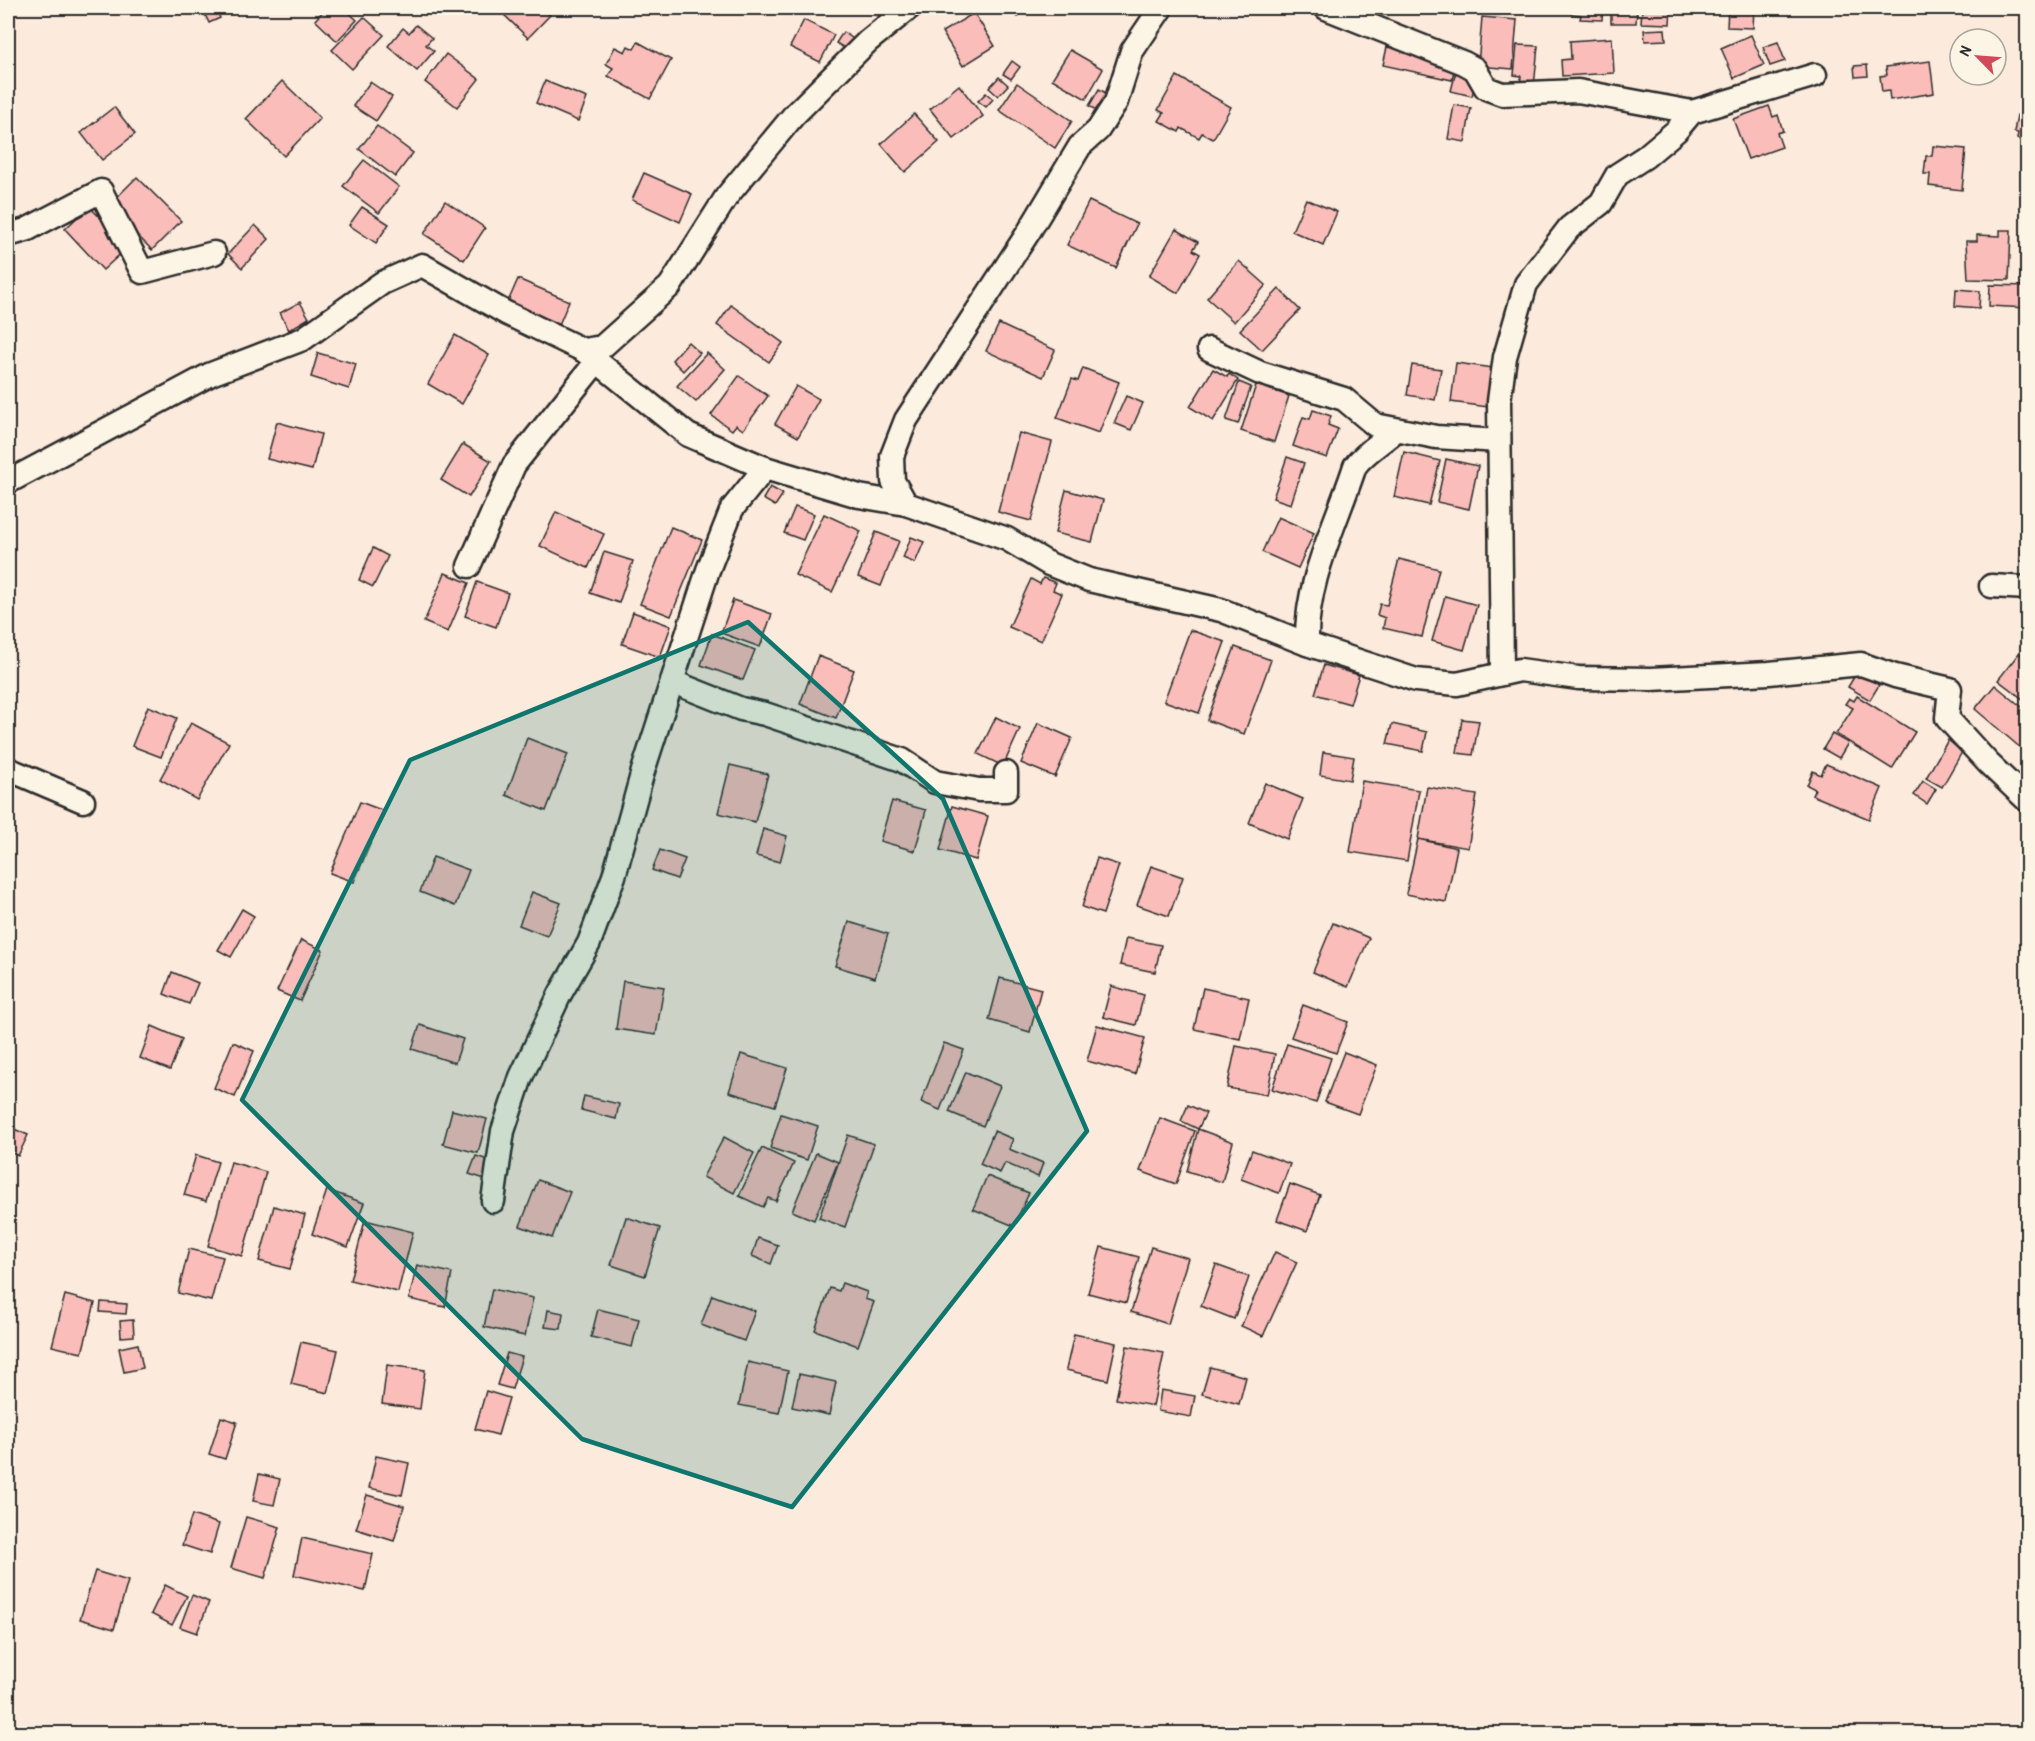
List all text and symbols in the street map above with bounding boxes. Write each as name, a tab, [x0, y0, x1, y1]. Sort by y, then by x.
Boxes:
north arrow	[1948, 27, 2008, 87]
text: N	[1953, 42, 1976, 59]

